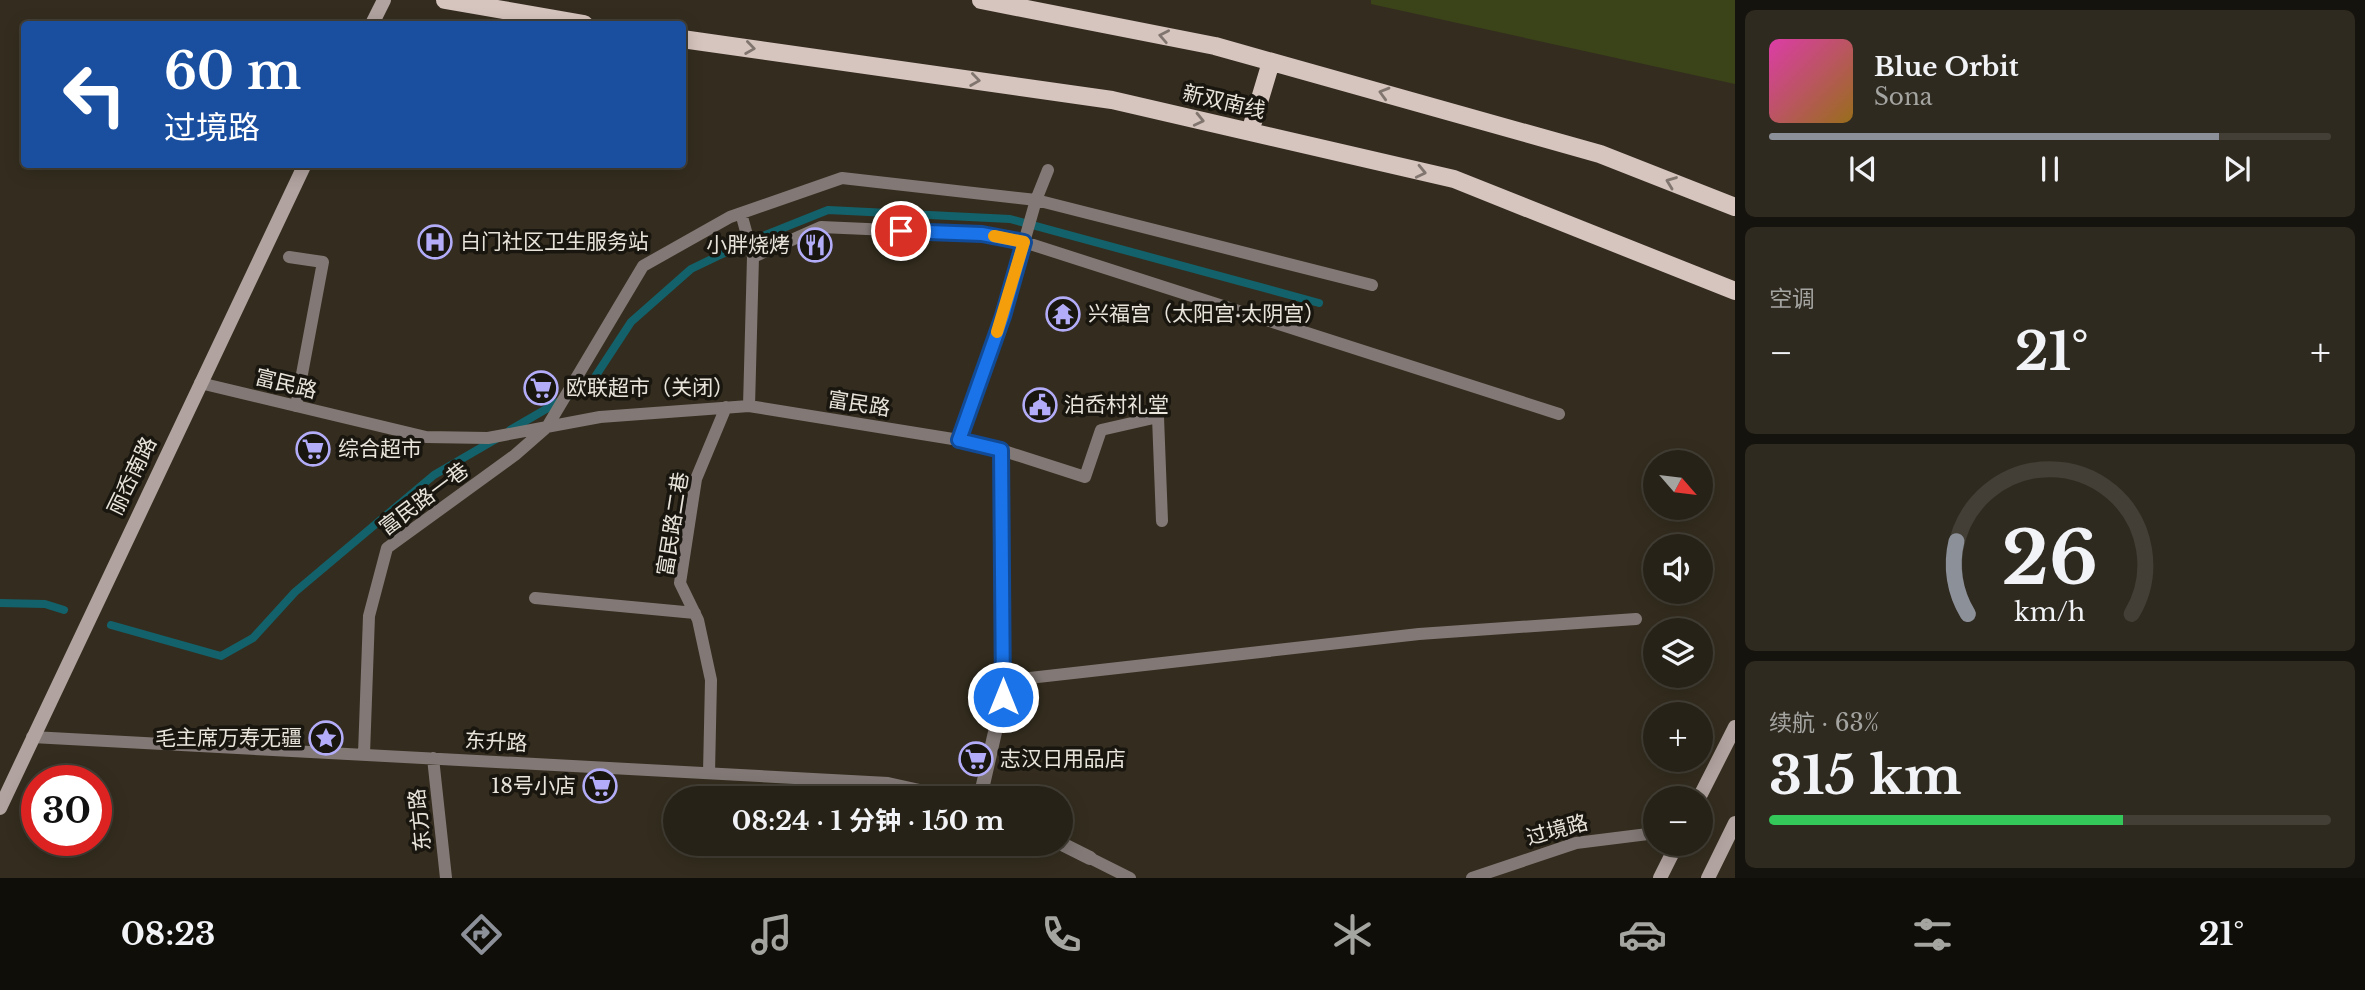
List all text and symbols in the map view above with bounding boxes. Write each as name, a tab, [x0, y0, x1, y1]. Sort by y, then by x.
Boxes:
one-way arrow	[1158, 29, 1170, 44]
one-way arrow	[744, 40, 756, 55]
text: 60 m	[164, 41, 301, 102]
icon: left	[49, 49, 140, 140]
text: Blue Orbit	[1874, 51, 2019, 83]
one-way arrow	[969, 73, 981, 88]
street label: 新双南线	[1180, 80, 1268, 124]
text: Sona	[1874, 83, 1932, 111]
one-way arrow	[1378, 87, 1390, 102]
text: 过境路	[164, 108, 260, 148]
one-way arrow	[1193, 112, 1205, 126]
icon: previous	[1844, 150, 1882, 188]
icon: pause	[2031, 150, 2069, 188]
icon: next	[2218, 150, 2256, 188]
one-way arrow	[1415, 163, 1427, 178]
one-way arrow	[1666, 176, 1678, 190]
pin	[871, 201, 931, 261]
icon: arrive	[882, 212, 920, 250]
hospital icon: 白门社区卫生服务站	[416, 223, 454, 261]
restaurant icon: 小胖烧烤	[796, 226, 834, 264]
place label: 白门社区卫生服务站	[460, 229, 649, 255]
place label: 小胖烧烤	[706, 232, 790, 258]
text: 空调	[1769, 285, 1815, 313]
temple icon: 兴福宫（太阳宫·太阴宫）	[1044, 295, 1082, 333]
place label: 兴福宫（太阳宫·太阴宫）	[1088, 301, 1325, 327]
text: 21°	[2015, 320, 2089, 384]
text: −	[1769, 329, 1793, 376]
text: +	[2310, 329, 2331, 376]
street label: 富民路	[252, 364, 320, 404]
supermarket icon: 欧联超市（关闭）	[522, 369, 560, 407]
place label: 欧联超市（关闭）	[566, 375, 734, 401]
street label: 富民路	[826, 386, 892, 422]
public building icon: 泊岙村礼堂	[1021, 386, 1059, 424]
place label: 泊岙村礼堂	[1064, 392, 1169, 418]
supermarket icon: 综合超市	[294, 430, 332, 468]
street label: 丽岙南路	[102, 433, 162, 519]
place label: 综合超市	[338, 436, 422, 462]
north arrow	[1643, 450, 1713, 520]
map controls	[1643, 450, 1713, 856]
street label: 富民路一巷	[374, 457, 474, 541]
street label: 富民路二巷	[652, 470, 694, 578]
text: 26	[2002, 513, 2098, 604]
button: sound	[1643, 534, 1713, 604]
text: km/h	[2015, 596, 2085, 627]
button: layers	[1643, 618, 1713, 688]
position arrow	[966, 660, 1040, 734]
button: +	[1643, 702, 1713, 772]
text: 续航 · 63%	[1769, 709, 1879, 737]
place icon: 毛主席万寿无疆	[307, 719, 345, 757]
place label: 毛主席万寿无疆	[155, 725, 302, 751]
street label: 东升路	[464, 727, 528, 757]
supermarket icon: 志汉日用品店	[957, 740, 995, 778]
text: 315 km	[1769, 744, 1962, 808]
place label: 志汉日用品店	[1000, 746, 1126, 772]
speed limit sign: 30	[21, 765, 112, 856]
supermarket icon: 18号小店	[581, 767, 619, 805]
place label: 18号小店	[491, 773, 576, 799]
button: −	[1643, 786, 1713, 856]
street label: 东方路	[404, 787, 436, 853]
text: 08:24 · 1 分钟 · 150 m	[732, 805, 1004, 837]
street label: 过境路	[1523, 809, 1591, 851]
icon: directions	[457, 910, 506, 959]
icon: music	[747, 910, 796, 959]
icon: phone	[1037, 910, 1086, 959]
icon: climate	[1328, 910, 1377, 959]
icon: car	[1618, 910, 1667, 959]
icon: filters	[1908, 910, 1957, 959]
text: 08:23	[121, 914, 215, 954]
text: 21°	[2199, 914, 2244, 954]

